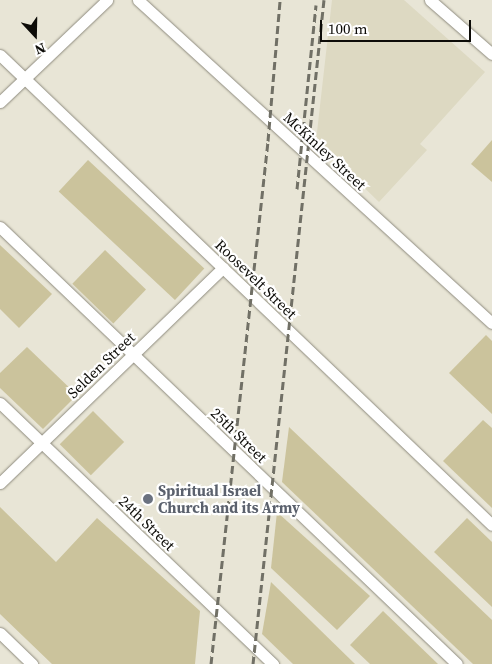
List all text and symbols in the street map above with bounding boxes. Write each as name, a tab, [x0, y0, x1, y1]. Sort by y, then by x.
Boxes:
north arrow	[10, 10, 60, 60]
scale bar	[322, 10, 473, 42]
text: 100 m	[328, 18, 368, 39]
text: N	[32, 38, 49, 60]
street label: McKinley Street	[280, 108, 370, 194]
street label: Roosevelt Street	[211, 236, 301, 322]
street label: Selden Street	[63, 328, 139, 402]
street label: 25th Street	[207, 404, 271, 466]
place label: Spiritual Israel Church and its Army	[158, 481, 300, 516]
street label: 24th Street	[115, 492, 179, 554]
marker: Spiritual Israel Church and its Army	[142, 493, 154, 505]

